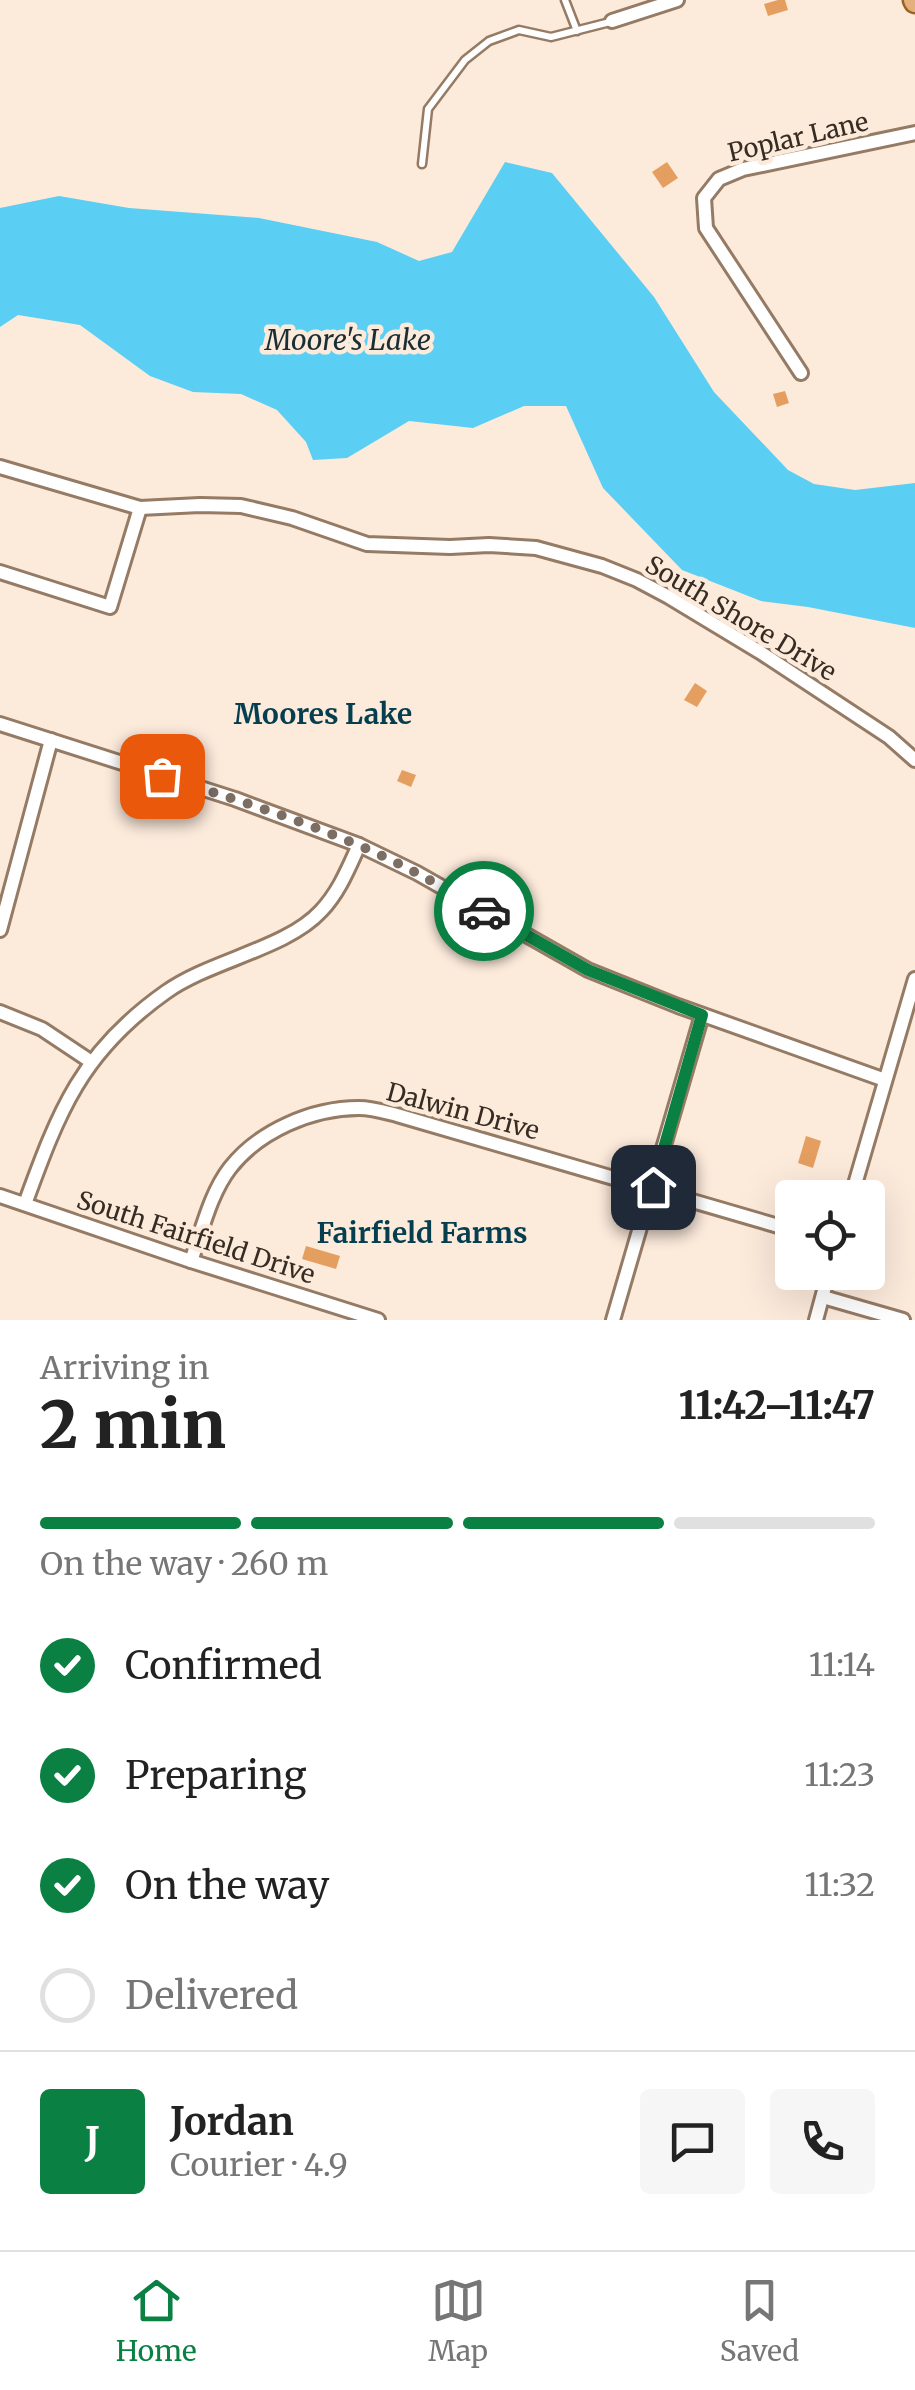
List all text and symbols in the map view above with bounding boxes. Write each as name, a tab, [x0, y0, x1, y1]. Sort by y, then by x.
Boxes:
street label: Poplar Lane	[725, 105, 871, 169]
water label: Moore's Lake	[264, 322, 431, 358]
street label: South Shore Drive	[640, 548, 842, 688]
district label: Moores Lake	[234, 696, 412, 732]
pin	[120, 734, 205, 819]
icon: bag	[135, 749, 190, 804]
courier	[434, 861, 534, 961]
icon: car	[457, 884, 512, 939]
street label: Dalwin Drive	[383, 1075, 543, 1147]
pin	[611, 1145, 696, 1230]
icon: home	[626, 1160, 681, 1215]
map controls	[775, 1180, 885, 1290]
button: locate	[775, 1180, 885, 1290]
street label: South Fairfield Drive	[73, 1183, 319, 1291]
district label: Fairfield Farms	[317, 1215, 527, 1251]
text: Arriving in	[40, 1348, 209, 1388]
text: 11:42–11:47	[679, 1382, 875, 1429]
text: 2 min	[40, 1384, 226, 1466]
text: On the way · 260 m	[40, 1544, 328, 1584]
icon: check	[40, 1638, 95, 1693]
text: Confirmed	[125, 1642, 322, 1689]
text: 11:14	[809, 1645, 875, 1685]
icon: check	[40, 1748, 95, 1803]
text: Preparing	[125, 1752, 307, 1799]
text: 11:23	[804, 1755, 875, 1795]
icon: check	[40, 1858, 95, 1913]
text: On the way	[125, 1862, 329, 1909]
text: 11:32	[805, 1865, 875, 1905]
text: Delivered	[125, 1972, 298, 2019]
button: chat	[640, 2089, 745, 2194]
button: phone	[770, 2089, 875, 2194]
text: Jordan	[170, 2098, 294, 2145]
text: J	[85, 2118, 100, 2165]
text: Courier · 4.9	[170, 2145, 348, 2185]
tab: Home	[116, 2273, 197, 2369]
tab: Map	[428, 2273, 488, 2369]
tab: Saved	[720, 2273, 799, 2369]

